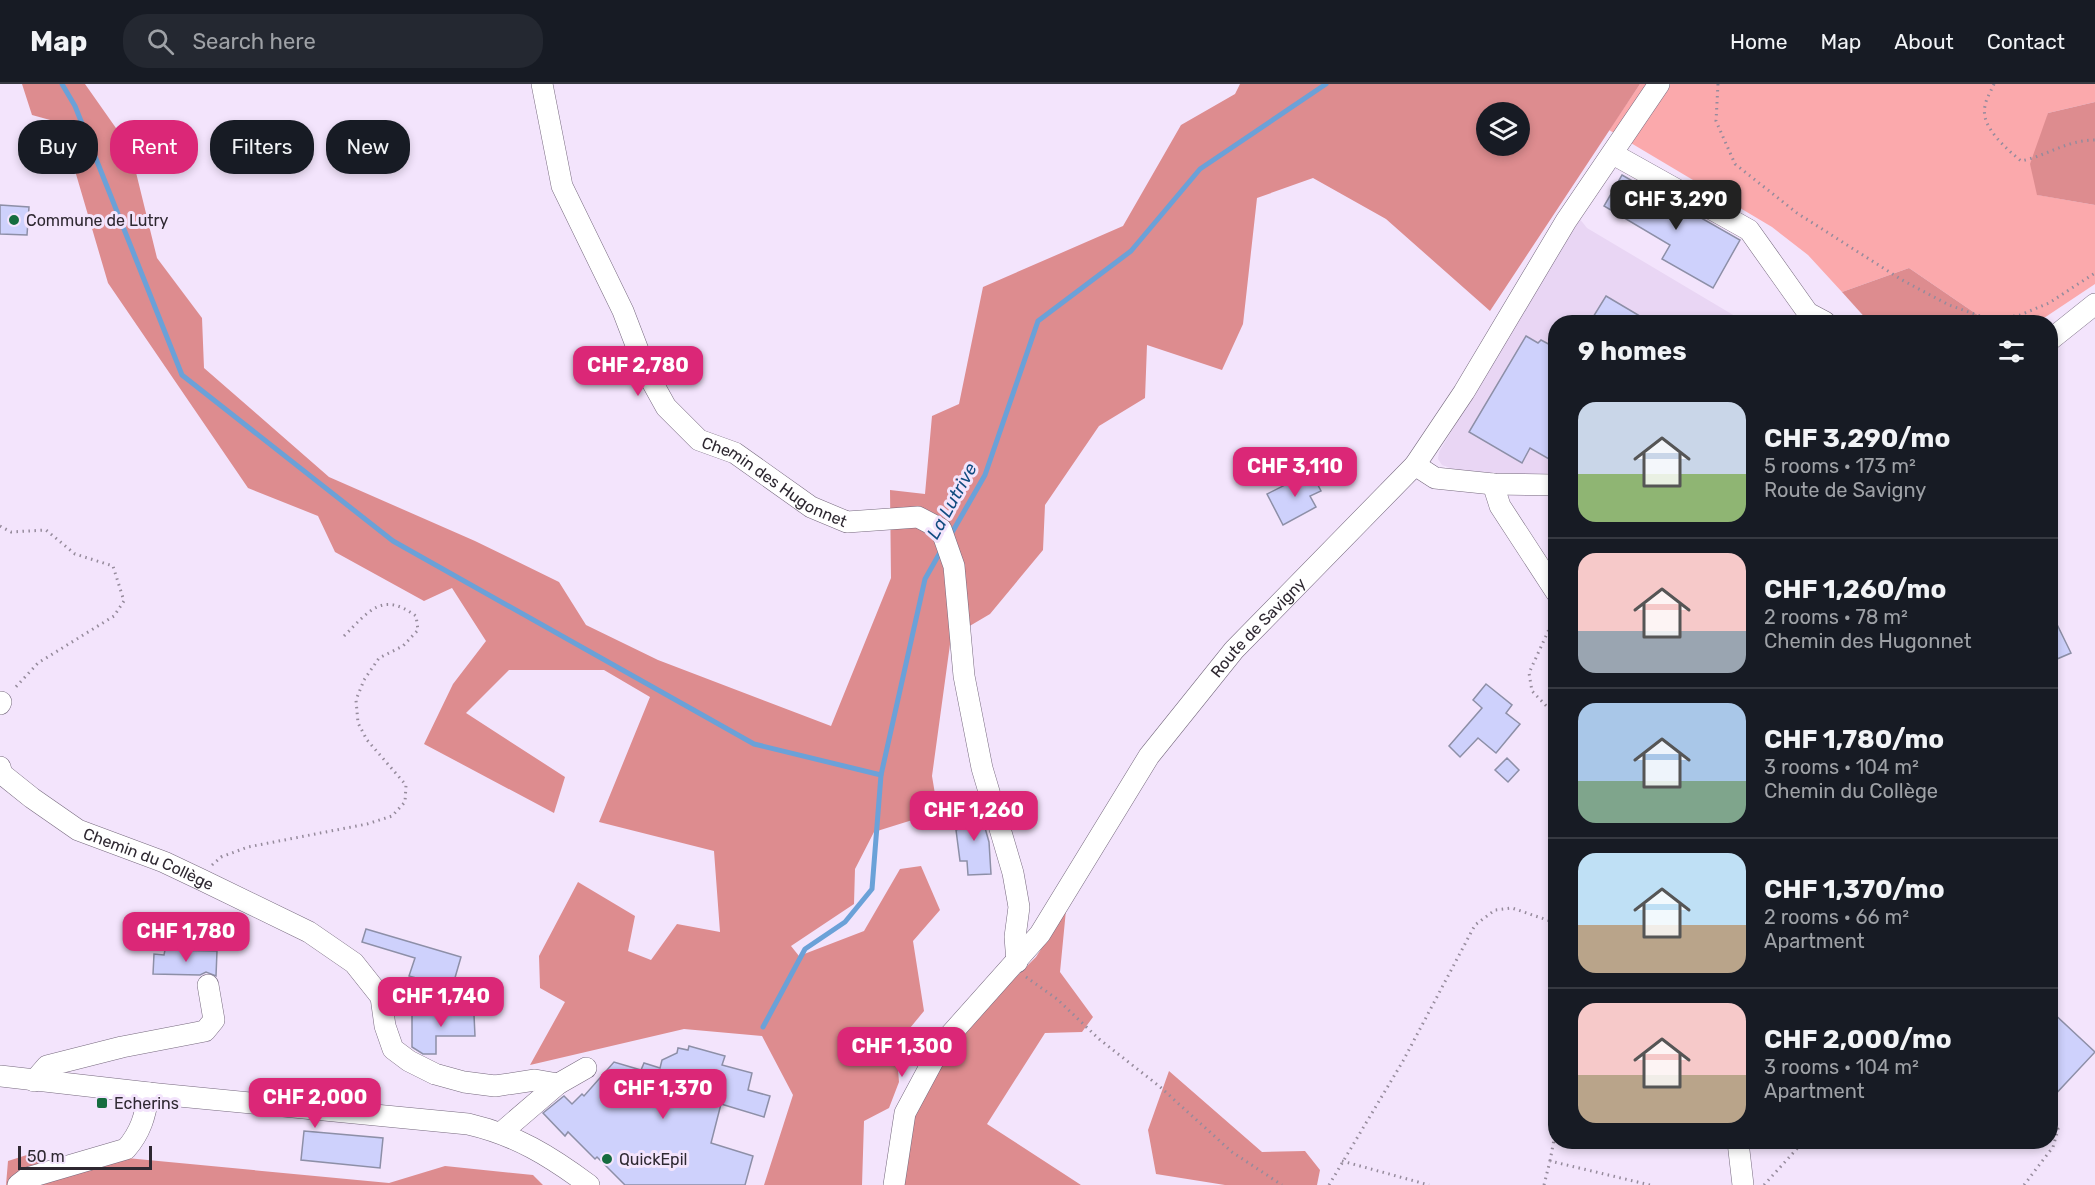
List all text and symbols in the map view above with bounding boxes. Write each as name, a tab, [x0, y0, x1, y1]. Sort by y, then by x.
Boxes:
search box	[123, 14, 543, 68]
text: Map	[30, 25, 87, 58]
icon: search	[144, 25, 177, 58]
text: Search here	[192, 28, 316, 55]
text: Home	[1730, 29, 1787, 54]
text: Map	[1820, 29, 1861, 54]
text: About	[1894, 29, 1954, 54]
text: Contact	[1987, 29, 2065, 54]
map controls	[1476, 102, 1530, 156]
button: layers	[1476, 102, 1530, 156]
chip: Buy	[18, 120, 98, 174]
chip: Rent	[110, 120, 198, 174]
chip: Filters	[210, 120, 314, 174]
chip: New	[326, 120, 410, 174]
pin: CHF 3,290	[1607, 180, 1745, 231]
text: CHF 3,290	[1624, 187, 1728, 211]
place label: Commune de Lutry	[26, 211, 169, 230]
marker: Commune de Lutry	[7, 213, 21, 227]
icon: filters	[1995, 335, 2028, 368]
text: 9 homes	[1578, 336, 1687, 367]
pin: CHF 2,780	[569, 346, 707, 397]
text: CHF 2,780	[587, 353, 689, 377]
text: CHF 3,290/mo	[1764, 423, 1950, 454]
icon: home	[1626, 426, 1698, 498]
street label: Chemin des Hugonnet	[699, 432, 850, 531]
pin: CHF 3,110	[1226, 447, 1364, 498]
text: CHF 3,110	[1247, 454, 1343, 478]
text: 5 rooms · 173 m²	[1764, 454, 1916, 478]
water label: La Lutrive	[922, 459, 982, 543]
text: Route de Savigny	[1764, 478, 1926, 502]
street label: Route de Savigny	[1207, 573, 1309, 681]
text: CHF 1,260/mo	[1764, 574, 1946, 605]
icon: home	[1626, 577, 1698, 649]
text: 2 rooms · 78 m²	[1764, 605, 1908, 629]
text: Chemin des Hugonnet	[1764, 629, 1971, 653]
text: CHF 1,780/mo	[1764, 724, 1944, 755]
icon: home	[1626, 727, 1698, 799]
text: 3 rooms · 104 m²	[1764, 755, 1919, 779]
text: Chemin du Collège	[1764, 779, 1938, 803]
pin: CHF 1,260	[905, 791, 1043, 842]
text: CHF 1,260	[924, 798, 1024, 822]
street label: Chemin du Collège	[81, 823, 217, 894]
text: CHF 1,370/mo	[1764, 874, 1945, 905]
icon: home	[1626, 877, 1698, 949]
text: 2 rooms · 66 m²	[1764, 905, 1909, 929]
pin: CHF 1,780	[117, 912, 255, 963]
text: CHF 1,780	[137, 919, 235, 943]
text: Apartment	[1764, 929, 1865, 953]
pin: CHF 1,740	[372, 977, 510, 1028]
text: CHF 1,740	[392, 984, 490, 1008]
text: CHF 2,000/mo	[1764, 1024, 1952, 1055]
pin: CHF 1,300	[833, 1027, 971, 1078]
icon: home	[1626, 1027, 1698, 1099]
text: CHF 1,300	[851, 1034, 953, 1058]
text: 3 rooms · 104 m²	[1764, 1055, 1919, 1079]
pin: CHF 1,370	[594, 1069, 732, 1120]
text: CHF 1,370	[613, 1076, 713, 1100]
pin: CHF 2,000	[246, 1078, 384, 1129]
text: Apartment	[1764, 1079, 1865, 1103]
text: CHF 2,000	[263, 1085, 367, 1109]
place label: Echerins	[114, 1094, 179, 1113]
marker: Echerins	[95, 1096, 109, 1110]
scale bar	[18, 1143, 152, 1170]
text: 50 m	[27, 1147, 65, 1166]
place label: QuickEpil	[619, 1150, 687, 1169]
marker: QuickEpil	[600, 1152, 614, 1166]

